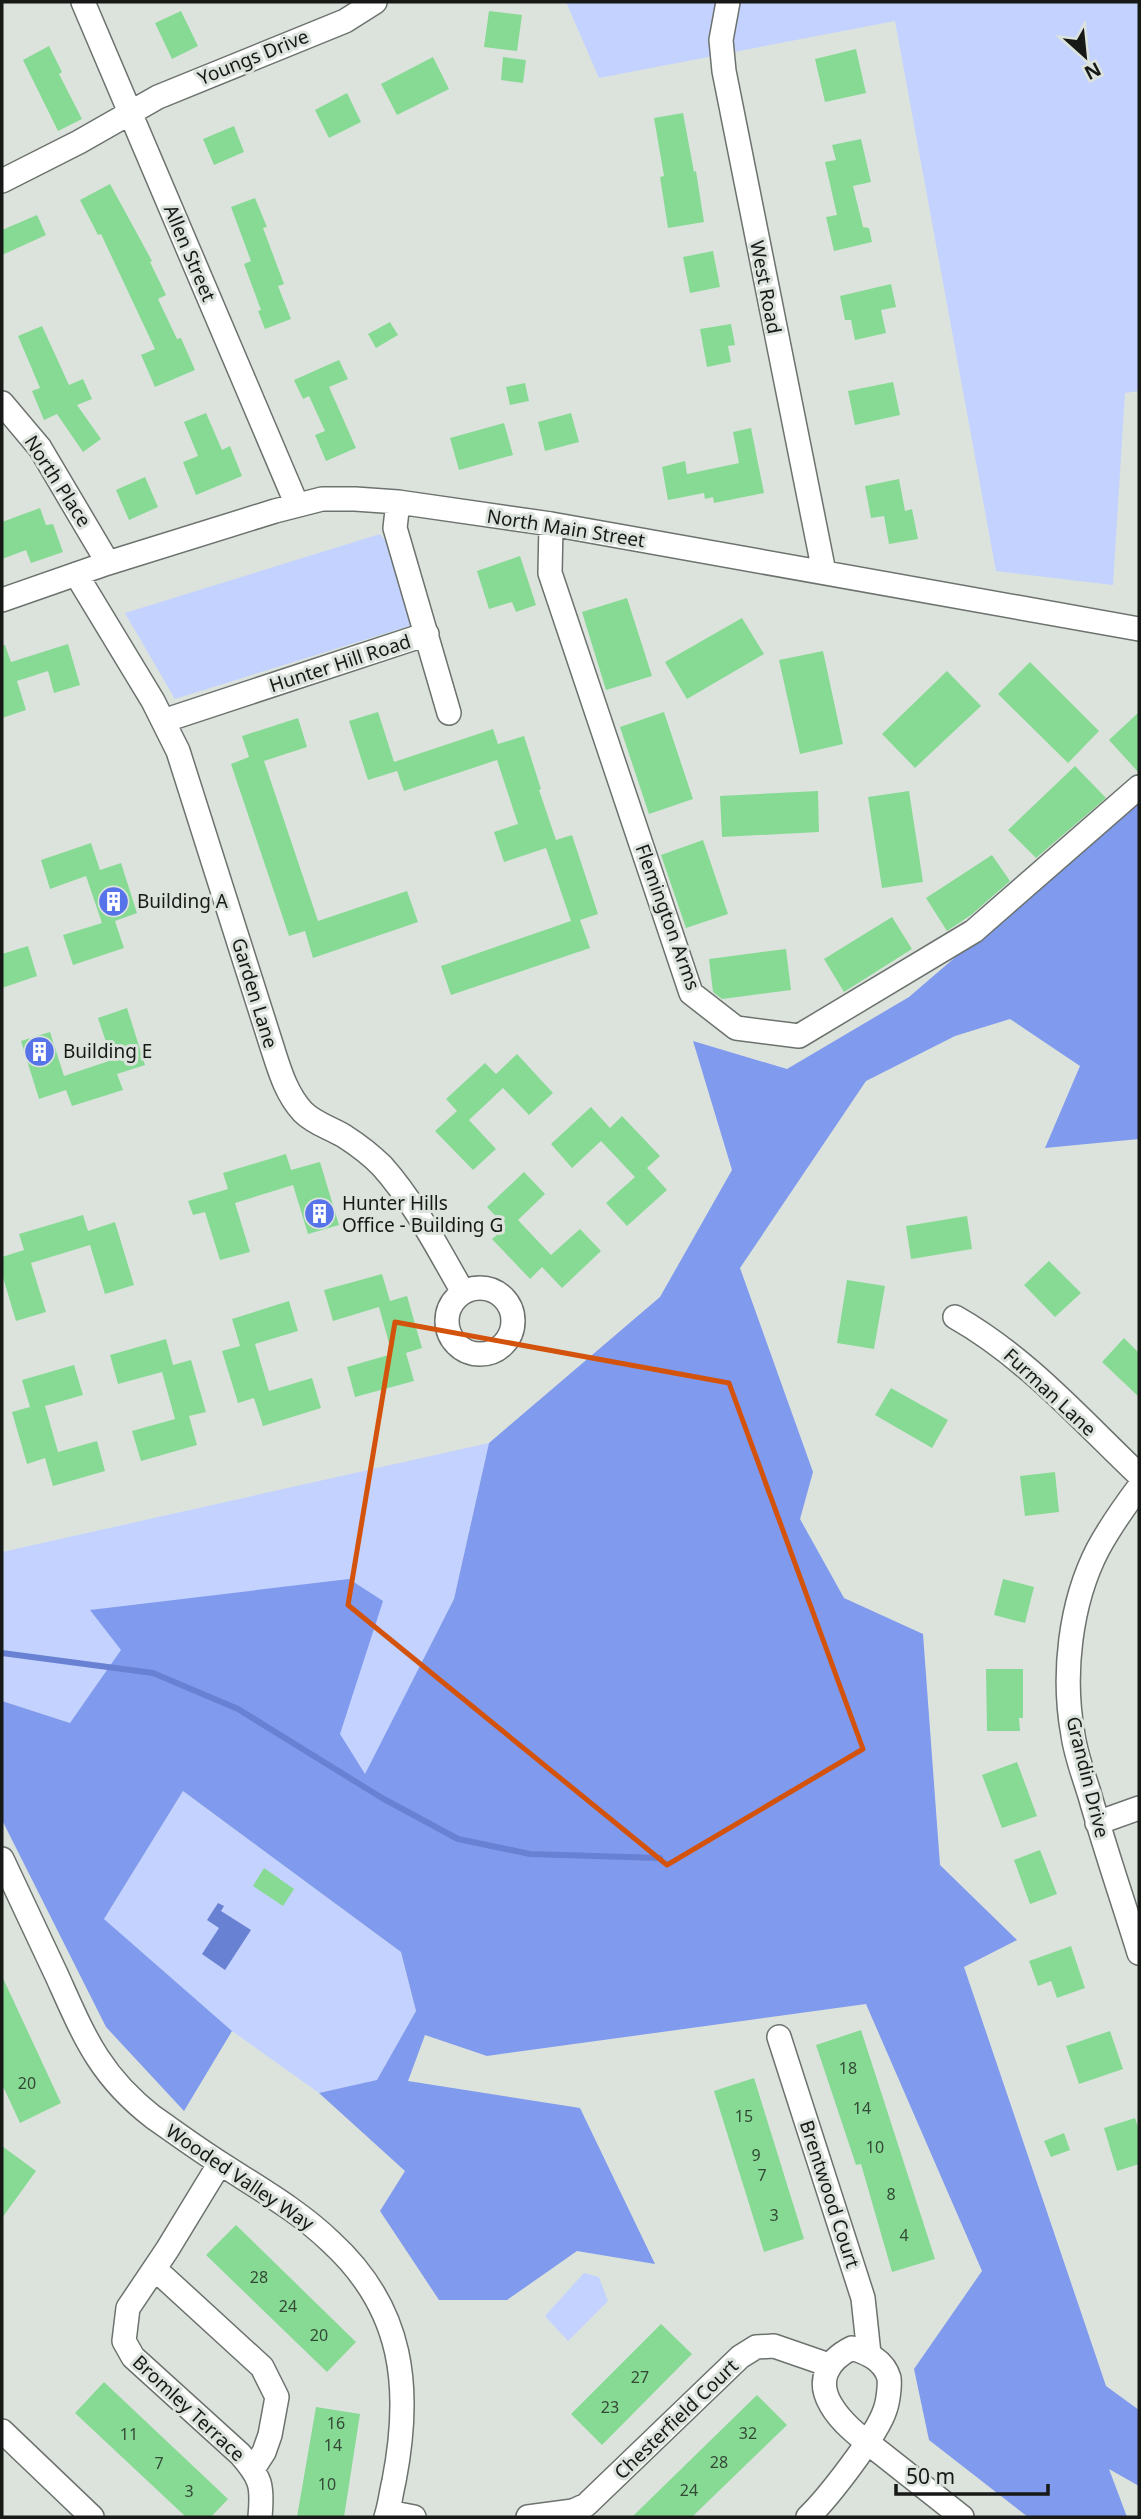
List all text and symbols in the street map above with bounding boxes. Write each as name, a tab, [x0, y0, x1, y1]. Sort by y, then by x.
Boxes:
north arrow	[1050, 21, 1120, 91]
street label: Youngs Drive	[194, 23, 312, 91]
text: N	[1080, 56, 1106, 86]
street label: Allen Street	[158, 201, 222, 305]
street label: West Road	[744, 238, 788, 336]
street label: North Place	[19, 430, 97, 532]
street label: North Main Street	[485, 503, 647, 553]
street label: Hunter Hill Road	[266, 628, 414, 698]
street label: Flemington Arms	[630, 840, 706, 994]
building icon: Building A	[97, 884, 131, 918]
place label: Building A	[137, 888, 229, 914]
street label: Garden Lane	[226, 935, 284, 1051]
building icon: Building E	[23, 1034, 57, 1068]
place label: Building E	[63, 1038, 152, 1064]
place label: Hunter Hills Office - Building G	[342, 1190, 503, 1238]
building icon: Hunter Hills Office - Building G	[302, 1197, 336, 1231]
street label: Furman Lane	[998, 1342, 1102, 1442]
street label: Grandin Drive	[1060, 1714, 1116, 1840]
house number: 18	[839, 2057, 857, 2079]
house number: 20	[18, 2072, 36, 2094]
house number: 14	[853, 2097, 871, 2119]
house number: 15	[735, 2105, 753, 2127]
street label: Brentwood Court	[794, 2117, 866, 2271]
street label: Wooded Valley Way	[161, 2118, 319, 2236]
house number: 10	[866, 2136, 884, 2158]
house number: 9	[751, 2144, 761, 2166]
house number: 7	[757, 2164, 767, 2186]
house number: 8	[886, 2183, 896, 2205]
house number: 3	[769, 2204, 779, 2226]
house number: 4	[899, 2224, 909, 2246]
house number: 28	[250, 2266, 268, 2288]
house number: 24	[279, 2295, 297, 2317]
house number: 20	[310, 2324, 328, 2346]
street label: Bromley Terrace	[127, 2349, 251, 2467]
street label: Chesterfield Court	[608, 2353, 744, 2485]
house number: 27	[631, 2366, 649, 2388]
house number: 23	[601, 2396, 619, 2418]
house number: 16	[327, 2412, 345, 2434]
house number: 32	[739, 2422, 757, 2444]
house number: 11	[120, 2423, 138, 2445]
house number: 14	[324, 2434, 342, 2456]
house number: 28	[710, 2451, 728, 2473]
house number: 7	[154, 2452, 164, 2474]
scale bar	[896, 2452, 1048, 2496]
text: 50 m	[906, 2462, 955, 2490]
house number: 10	[318, 2473, 336, 2495]
house number: 24	[680, 2479, 698, 2501]
house number: 3	[184, 2480, 194, 2502]

